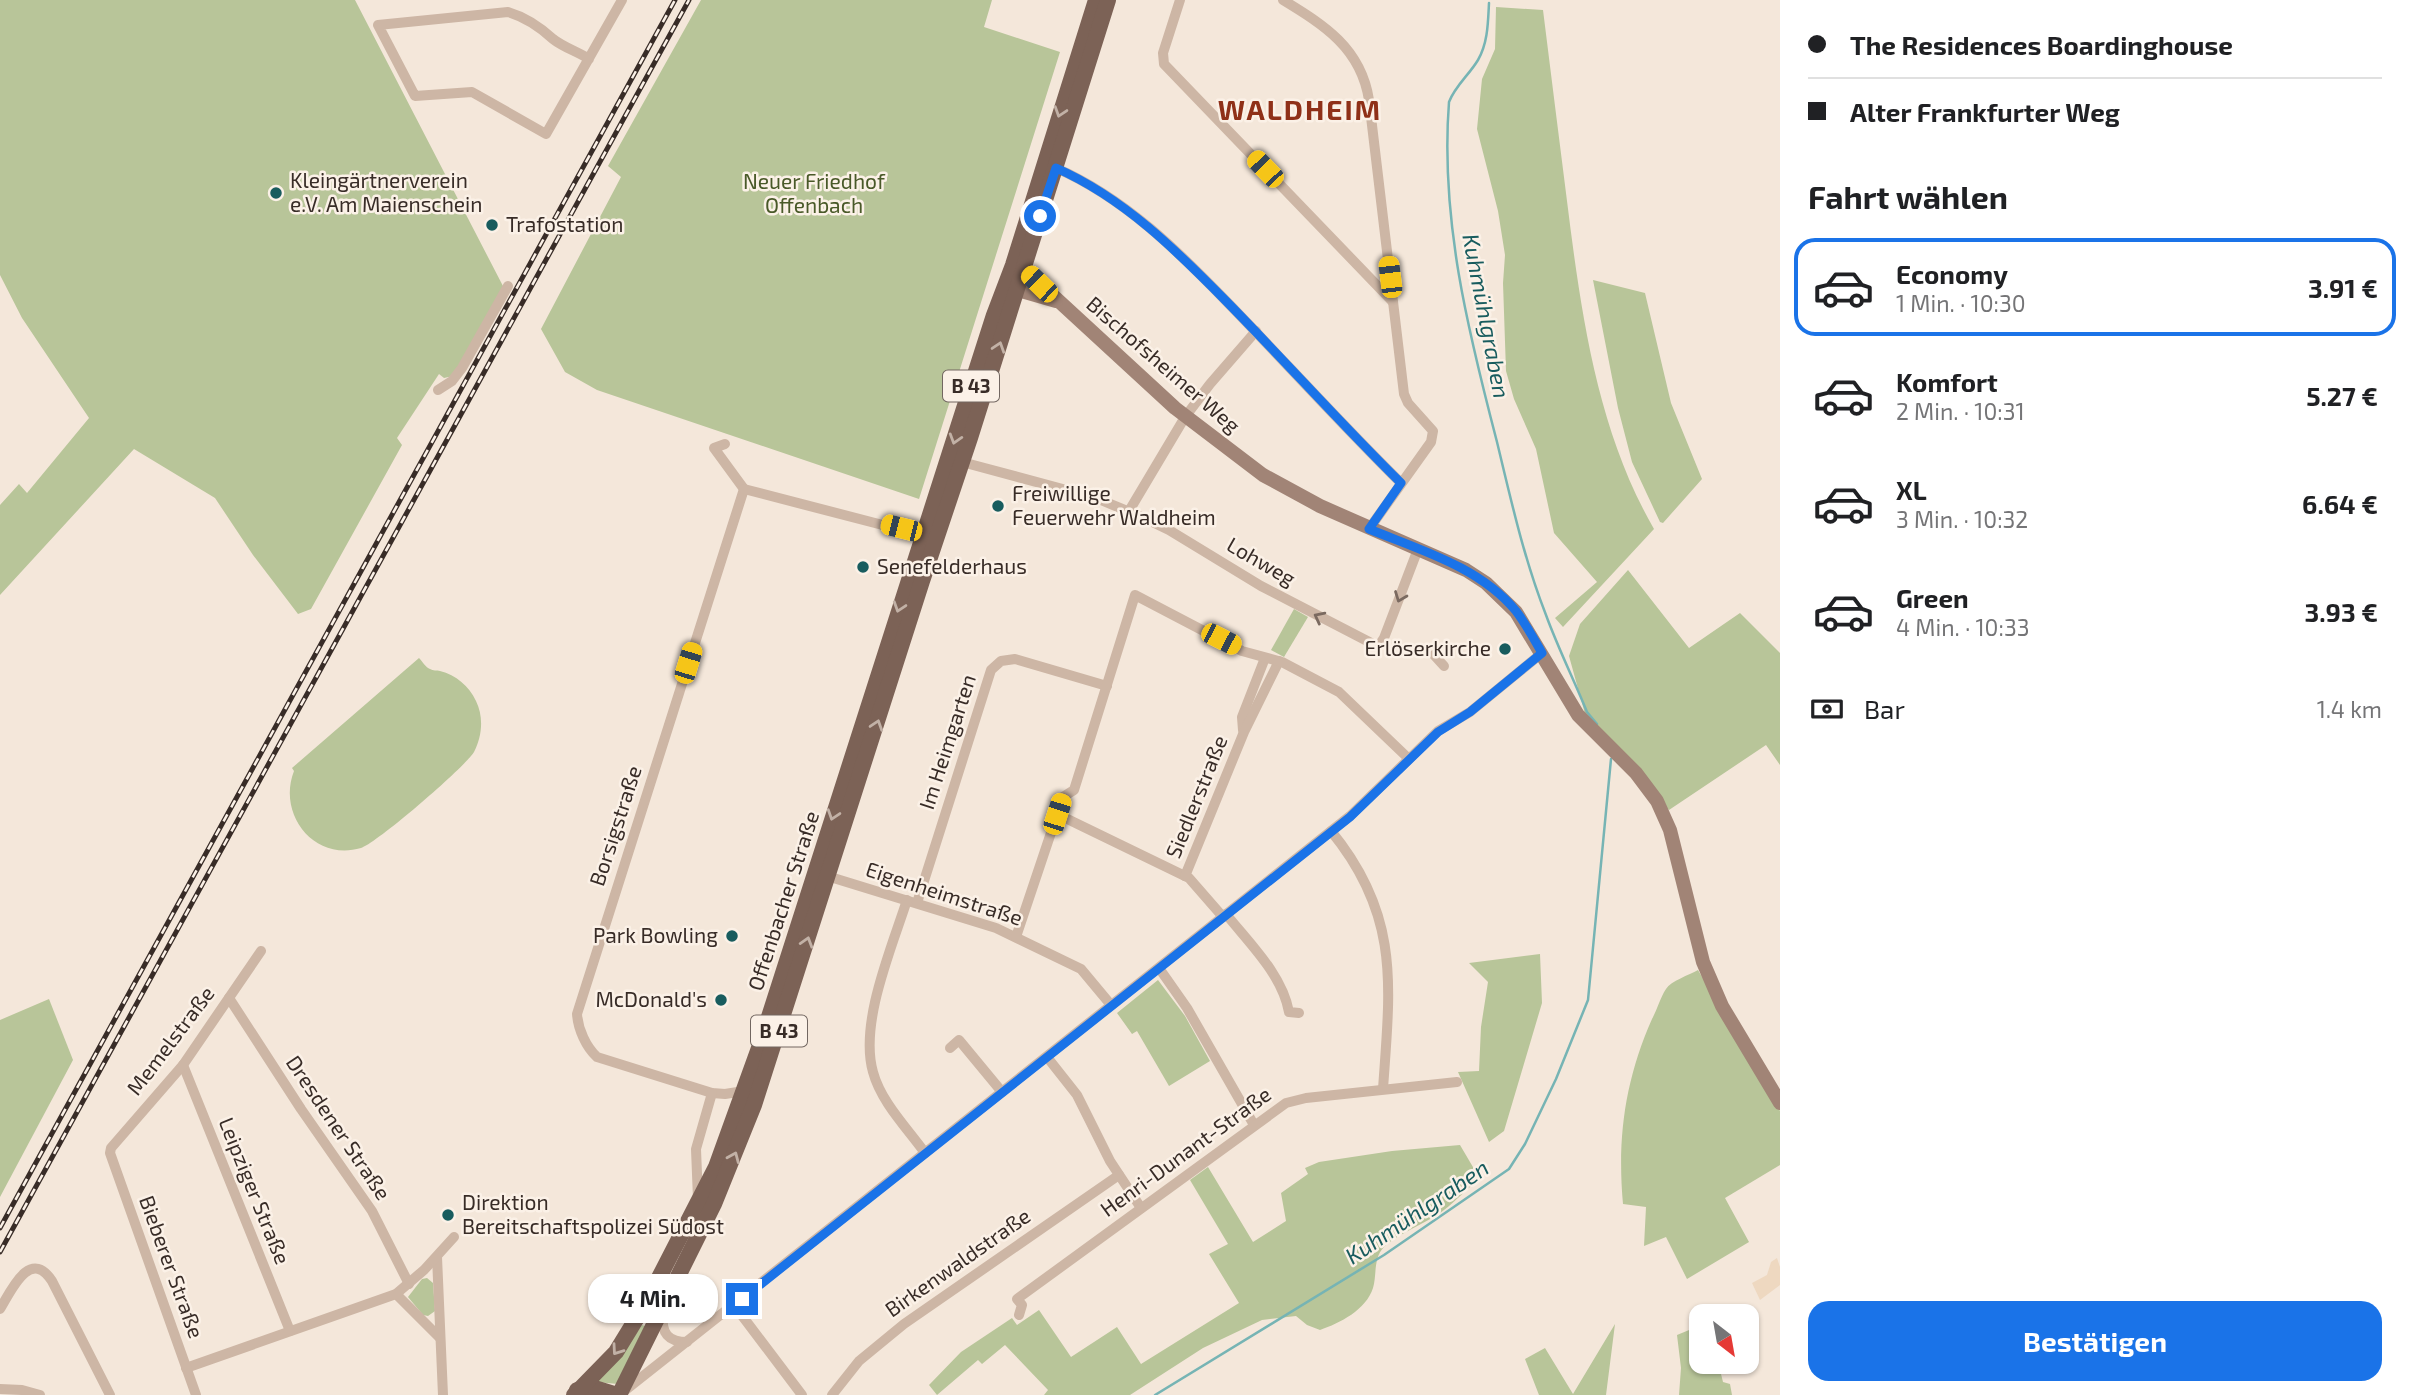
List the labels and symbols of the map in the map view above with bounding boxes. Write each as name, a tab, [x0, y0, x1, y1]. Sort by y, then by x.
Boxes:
district label: WALDHEIM	[1218, 92, 1382, 126]
one-way arrow	[1054, 105, 1068, 117]
car	[1243, 147, 1288, 191]
place label: Kleingärtnerverein e.V. Am Maienschein	[290, 167, 483, 216]
park label: Neuer Friedhof Offenbach	[743, 168, 886, 217]
marker: Kleingärtnerverein e.V. Am Maienschein	[268, 185, 284, 201]
route start	[1024, 200, 1056, 232]
place label: Trafostation	[506, 211, 623, 236]
marker: Trafostation	[484, 217, 500, 233]
water label: Kuhmühlgraben	[1457, 231, 1517, 401]
car	[1378, 255, 1403, 299]
car	[1017, 262, 1062, 306]
street label: Bischofsheimer Weg	[1082, 290, 1246, 438]
one-way arrow	[991, 341, 1006, 353]
road number: B 43	[943, 370, 999, 402]
one-way arrow	[949, 432, 963, 444]
place label: Freiwillige Feuerwehr Waldheim	[1012, 480, 1216, 529]
marker: Freiwillige Feuerwehr Waldheim	[990, 498, 1006, 514]
car	[879, 513, 924, 543]
street label: Lohweg	[1223, 531, 1301, 590]
place label: Senefelderhaus	[877, 553, 1027, 578]
marker: Senefelderhaus	[855, 559, 871, 575]
one-way arrow	[1394, 591, 1408, 603]
one-way arrow	[893, 601, 908, 613]
one-way arrow	[1314, 611, 1326, 625]
car	[1198, 620, 1245, 658]
place label: Erlöserkirche	[1364, 635, 1491, 660]
car	[672, 640, 705, 686]
marker: Erlöserkirche	[1497, 641, 1513, 657]
street label: Im Heimgarten	[913, 671, 980, 812]
one-way arrow	[868, 719, 883, 731]
street label: Siedlerstraße	[1160, 731, 1232, 862]
street label: Borsigstraße	[583, 762, 646, 889]
car	[1041, 791, 1074, 837]
street label: Offenbacher Straße	[742, 808, 823, 993]
one-way arrow	[827, 808, 841, 820]
street label: Eigenheimstraße	[863, 855, 1026, 930]
place label: Park Bowling	[593, 922, 718, 947]
marker: Park Bowling	[724, 928, 740, 944]
one-way arrow	[799, 936, 814, 948]
street label: Memelstraße	[121, 981, 219, 1099]
place label: McDonald's	[595, 986, 707, 1011]
marker: McDonald's	[713, 992, 729, 1008]
road number: B 43	[751, 1015, 807, 1046]
street label: Dresdener Straße	[282, 1050, 397, 1204]
street label: Henri-Dunant-Straße	[1095, 1081, 1275, 1221]
street label: Leipziger Straße	[215, 1113, 296, 1267]
one-way arrow	[726, 1152, 740, 1164]
water label: Kuhmühlgraben	[1339, 1153, 1494, 1270]
place label: Direktion Bereitschaftspolizei Südost	[462, 1189, 724, 1238]
street label: Bieberer Straße	[135, 1192, 210, 1341]
street label: Birkenwaldstraße	[880, 1202, 1035, 1321]
marker: Direktion Bereitschaftspolizei Südost	[440, 1207, 456, 1223]
callout: 4 Min.	[588, 1274, 718, 1324]
route end	[726, 1283, 758, 1315]
north arrow	[1689, 1304, 1759, 1374]
one-way arrow	[613, 1342, 625, 1355]

